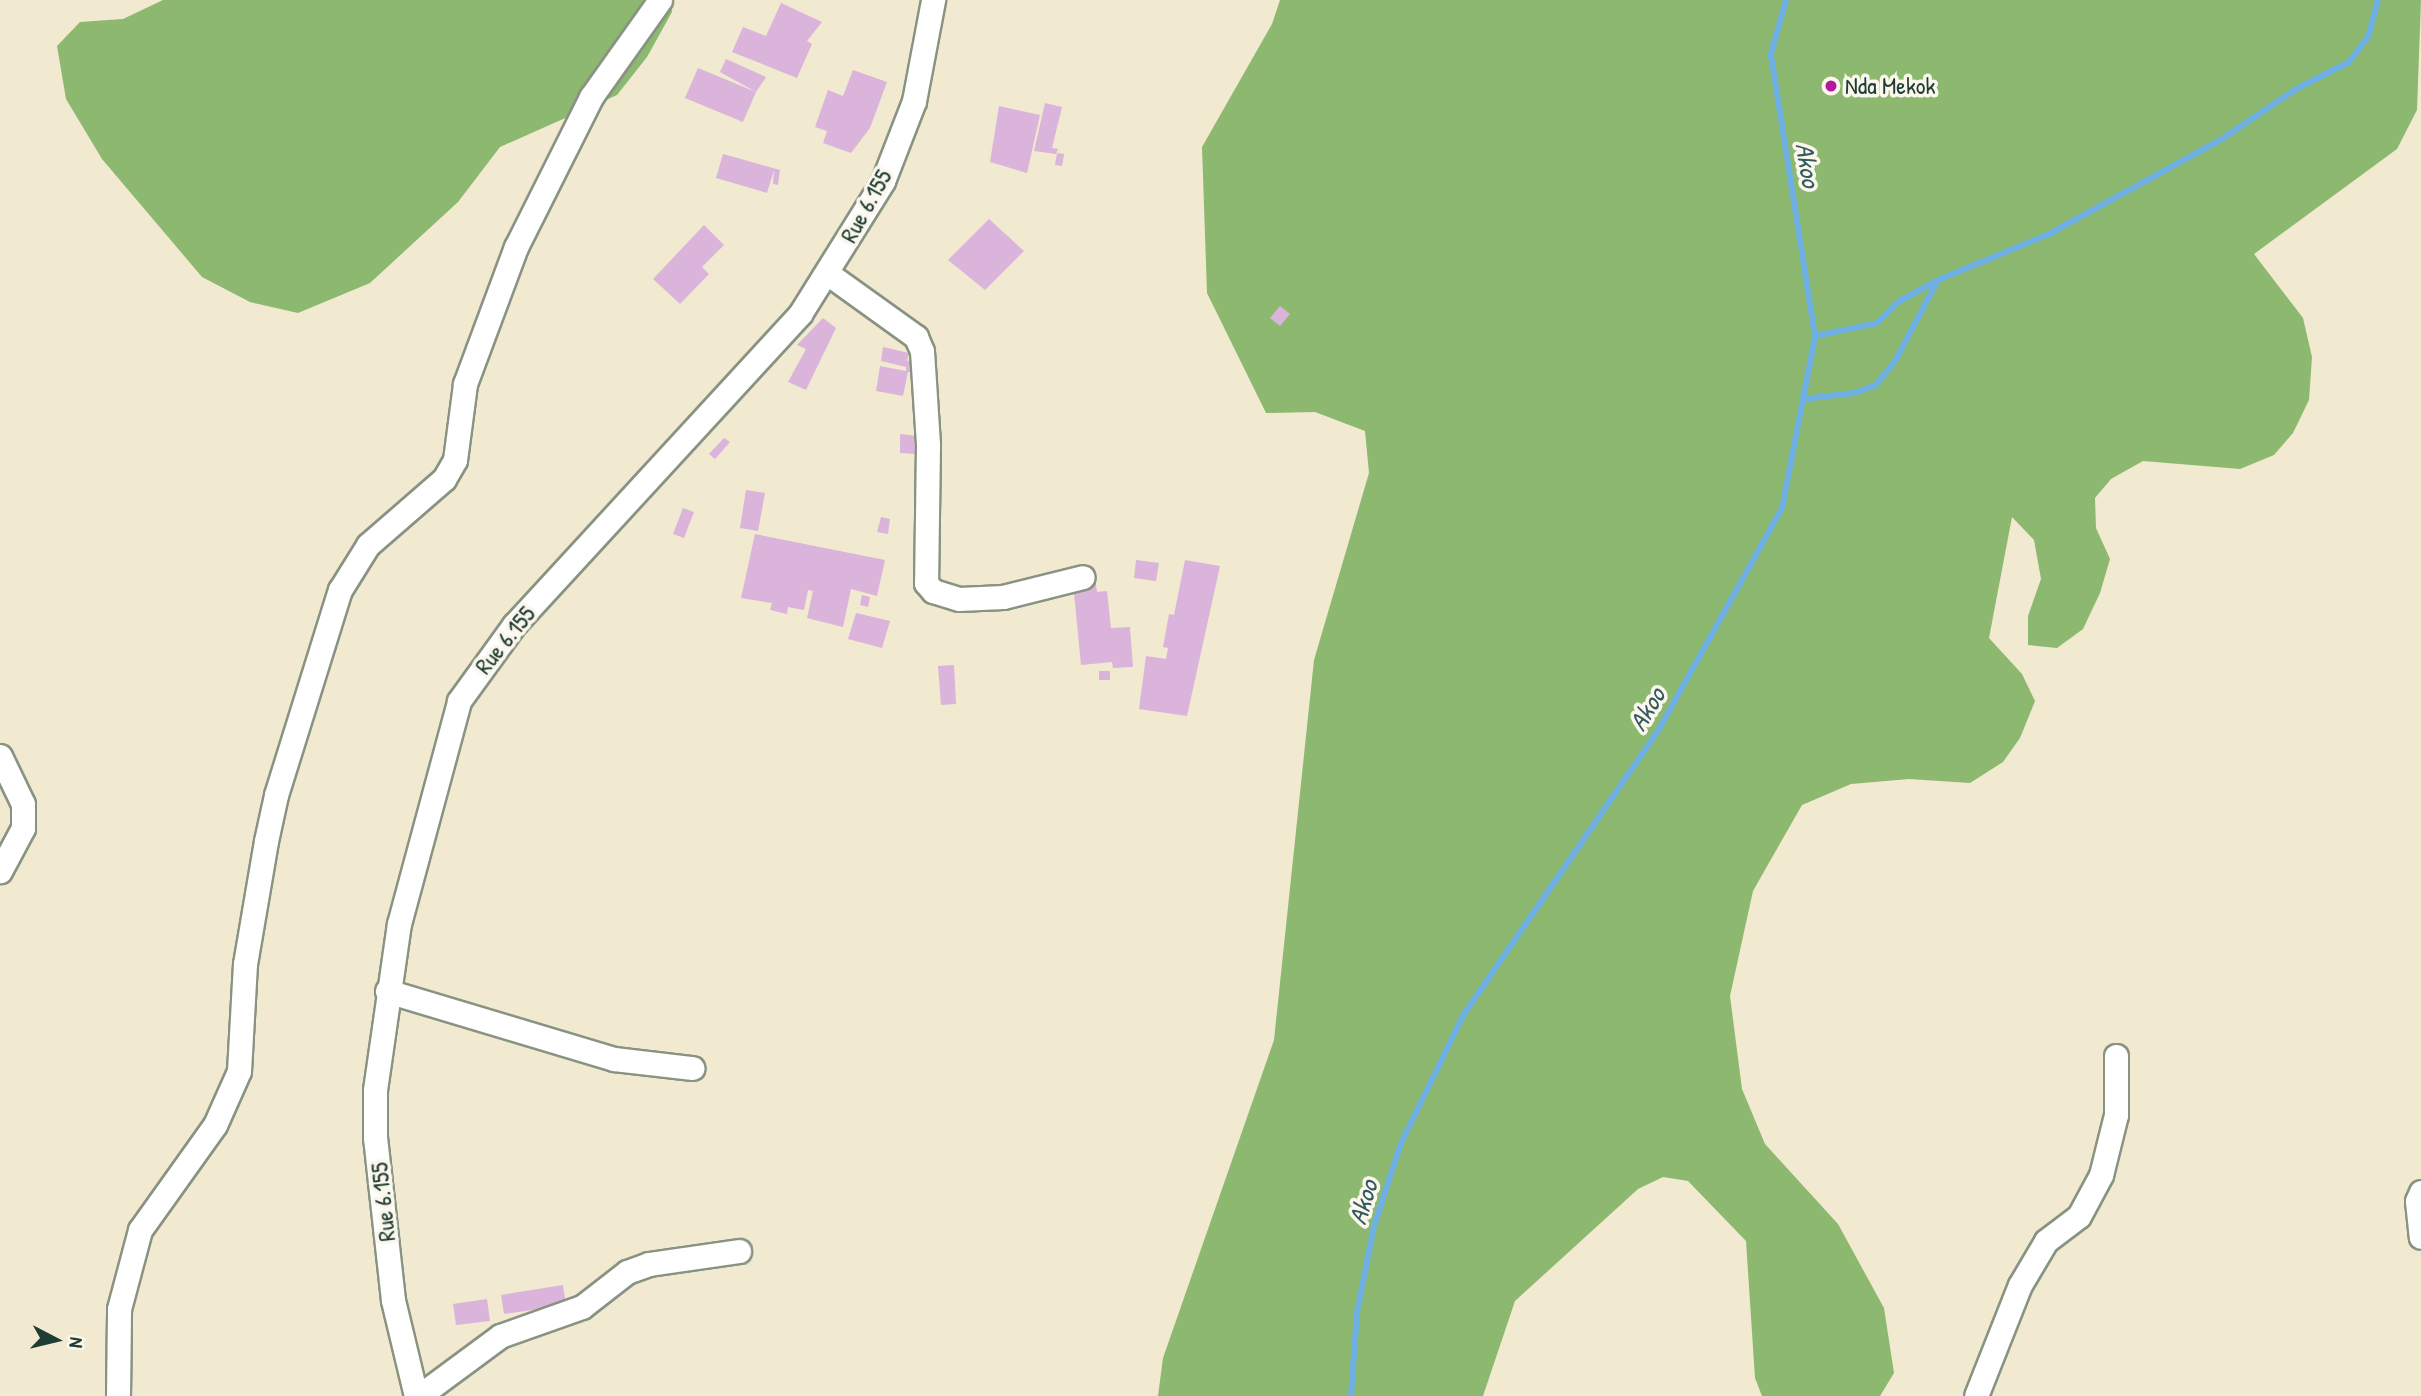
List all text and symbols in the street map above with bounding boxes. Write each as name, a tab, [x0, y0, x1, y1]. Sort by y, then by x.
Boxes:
place label: Nda Mekok	[1845, 72, 1935, 100]
marker: Nda Mekok	[1823, 78, 1839, 94]
water label: Akoo	[1789, 141, 1827, 189]
street label: Rue 6.155	[834, 164, 898, 248]
street label: Rue 6.155	[469, 600, 541, 680]
water label: Akoo	[1622, 682, 1672, 736]
street label: Rue 6.155	[365, 1161, 401, 1243]
water label: Akoo	[1342, 1176, 1384, 1228]
north arrow	[21, 1305, 91, 1375]
text: N	[63, 1336, 90, 1349]

